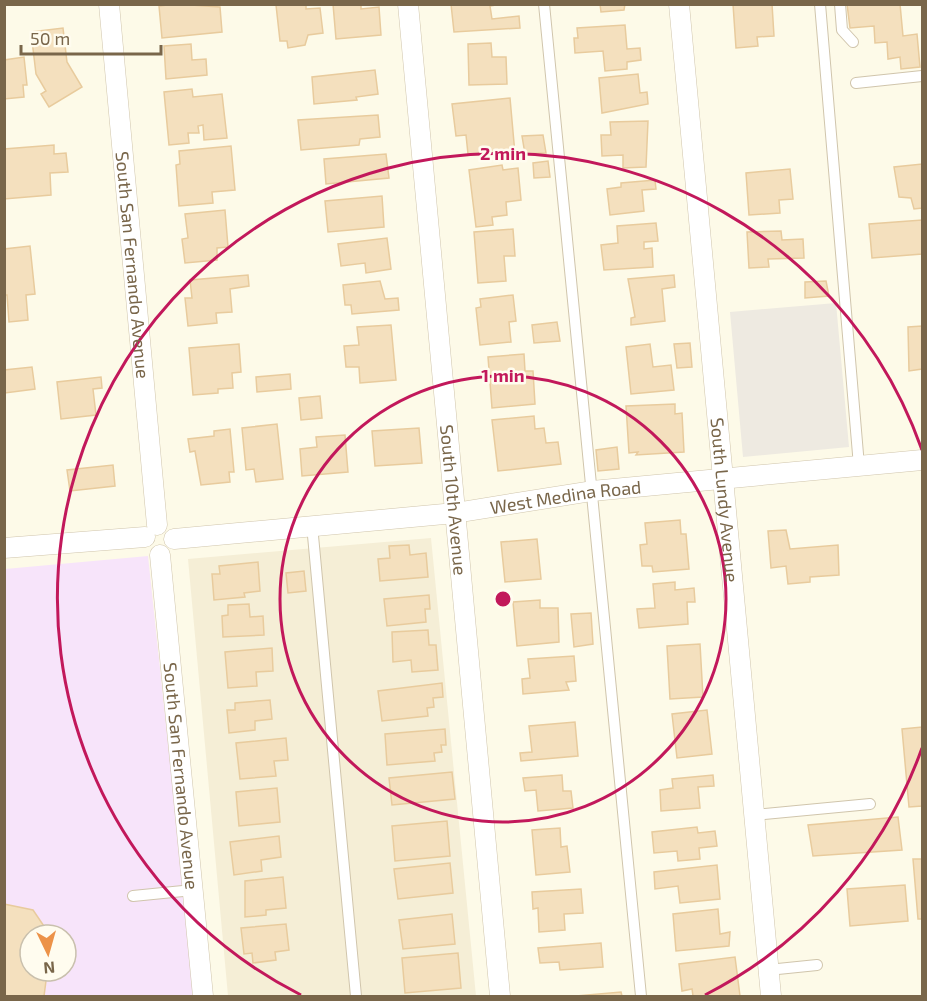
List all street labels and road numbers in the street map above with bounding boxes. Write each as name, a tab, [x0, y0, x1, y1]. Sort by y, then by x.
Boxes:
street label: South San Fernando Avenue	[112, 150, 154, 379]
street label: South Lundy Avenue	[706, 417, 744, 583]
street label: South 10th Avenue	[436, 424, 472, 576]
street label: West Medina Road	[488, 475, 642, 518]
street label: South San Fernando Avenue	[160, 661, 204, 891]

